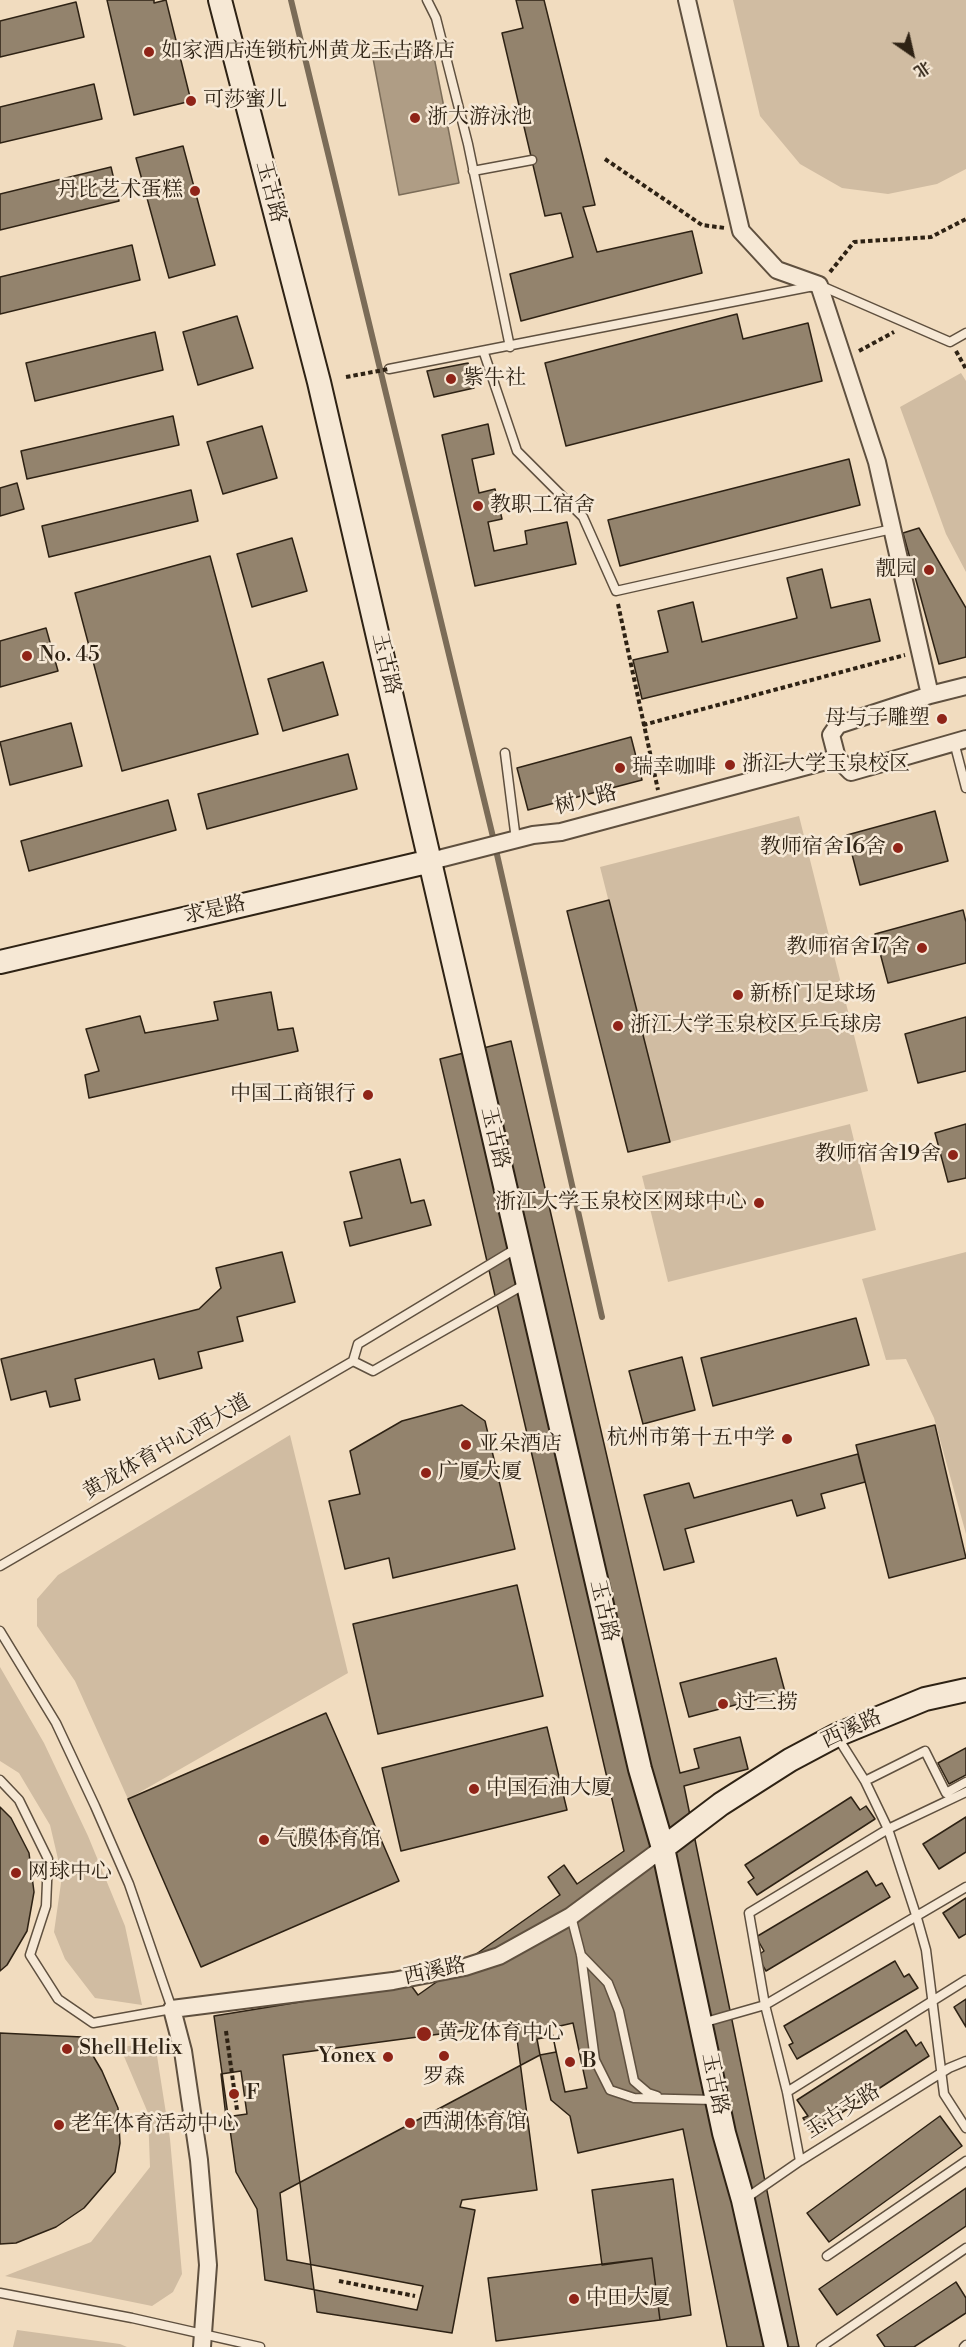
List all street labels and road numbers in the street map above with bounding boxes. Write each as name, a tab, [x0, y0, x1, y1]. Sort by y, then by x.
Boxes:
street label: 玉古路	[250, 158, 290, 226]
street label: 玉古路	[366, 630, 404, 698]
street label: 树人路	[552, 781, 620, 821]
street label: 求是路	[181, 892, 249, 930]
street label: 玉古路	[475, 1104, 513, 1172]
street label: 黄龙体育中心西大道	[79, 1390, 255, 1506]
street label: 玉古路	[584, 1577, 622, 1645]
street label: 西溪路	[818, 1705, 886, 1755]
street label: 西溪路	[402, 1953, 468, 1991]
street label: 玉古路	[696, 2051, 732, 2117]
street label: 玉古支路	[801, 2079, 885, 2145]

